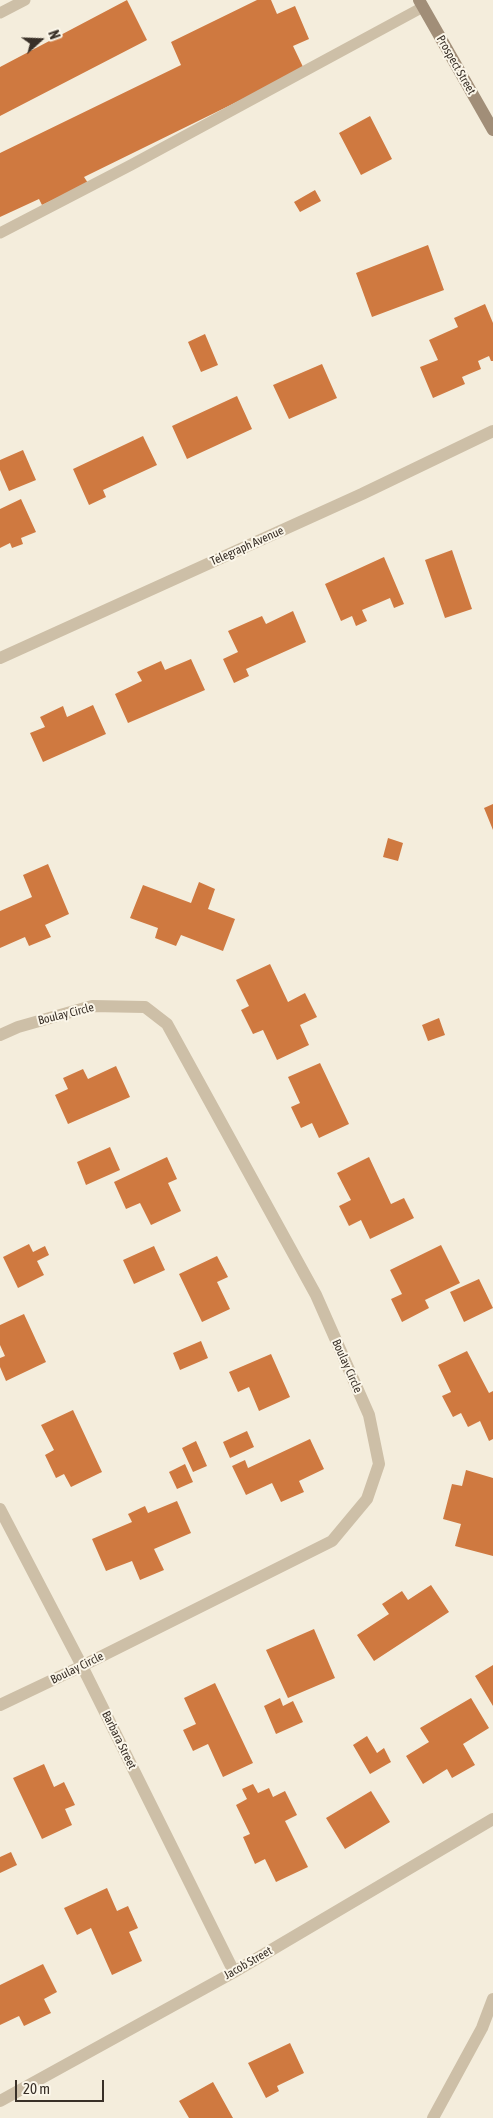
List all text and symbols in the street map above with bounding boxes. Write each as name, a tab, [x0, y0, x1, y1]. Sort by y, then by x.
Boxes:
north arrow	[15, 15, 65, 65]
text: N	[45, 28, 63, 41]
street label: Prospect Street	[433, 33, 479, 97]
street label: Telegraph Avenue	[208, 523, 286, 569]
street label: Boulay Circle	[37, 1000, 95, 1028]
street label: Boulay Circle	[329, 1337, 365, 1395]
street label: Boulay Circle	[48, 1649, 106, 1687]
street label: Barbara Street	[99, 1709, 139, 1771]
street label: Jacob Street	[221, 1943, 275, 1983]
scale bar	[18, 2070, 106, 2102]
text: 20 m	[23, 2080, 50, 2097]

